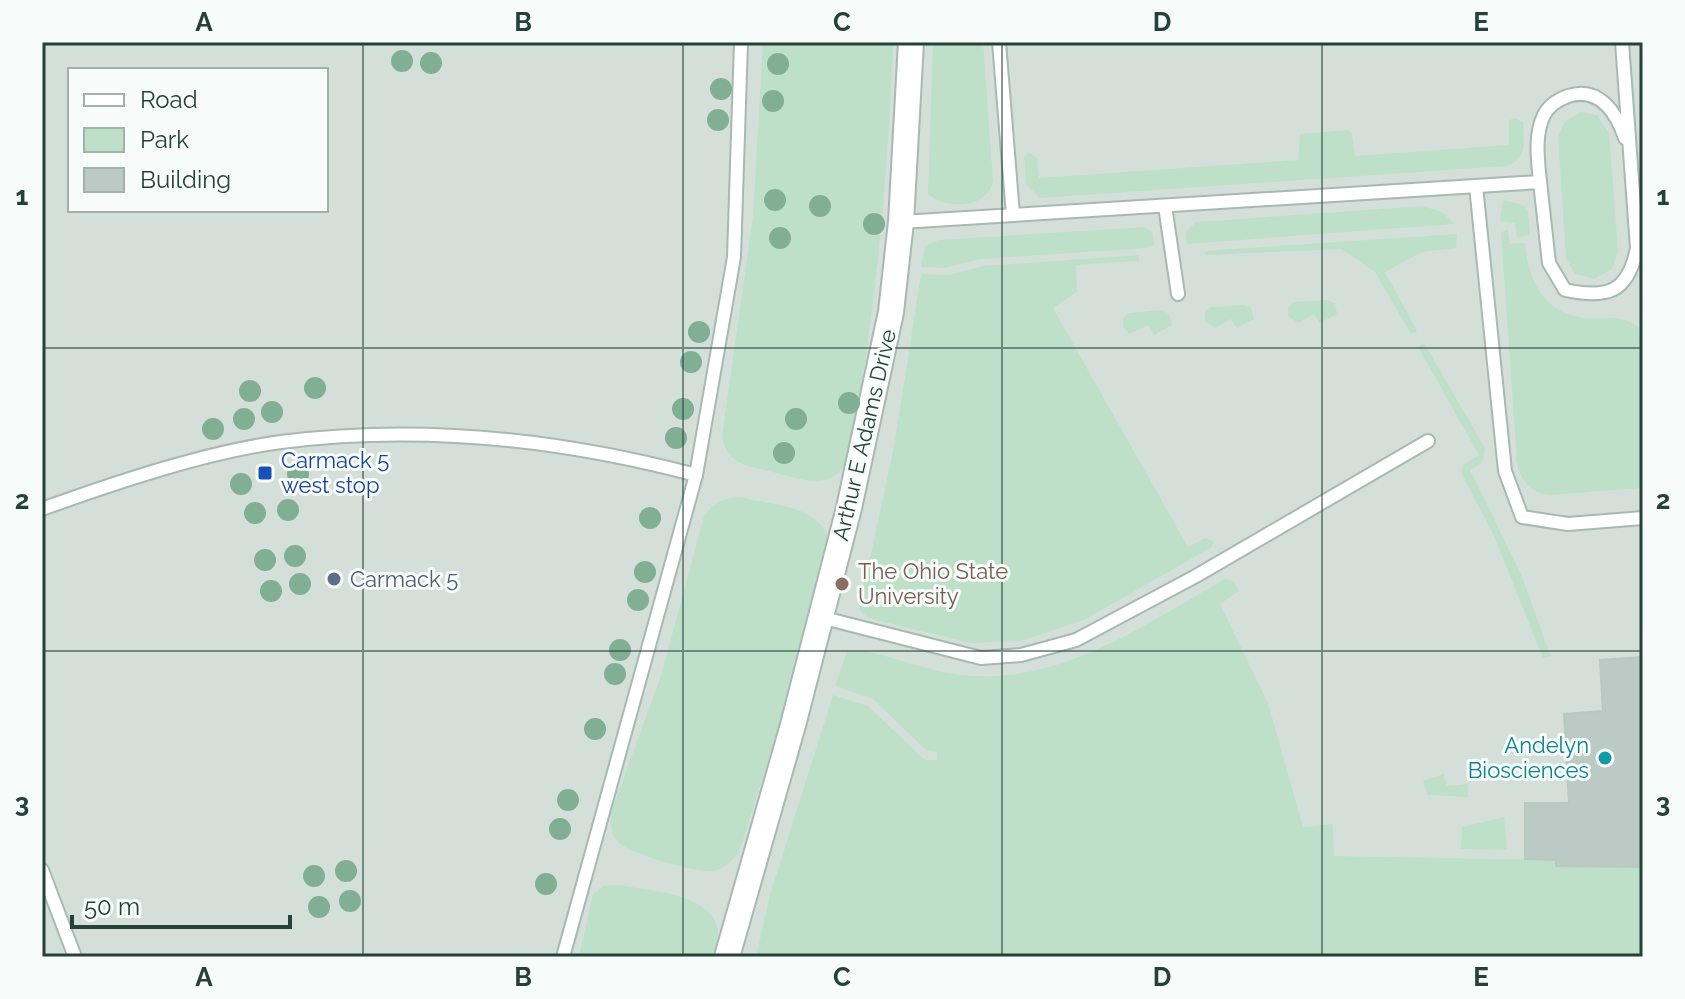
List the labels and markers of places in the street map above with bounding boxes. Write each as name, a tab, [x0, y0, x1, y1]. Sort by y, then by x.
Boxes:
place label: Carmack 5 west stop	[281, 447, 389, 498]
marker: Carmack 5 west stop	[256, 464, 274, 482]
place label: The Ohio State University	[858, 558, 1008, 609]
place label: Carmack 5	[350, 566, 458, 592]
marker: Carmack 5	[325, 570, 343, 588]
marker: The Ohio State University	[833, 575, 851, 593]
place label: Andelyn Biosciences	[1468, 732, 1589, 783]
marker: Andelyn Biosciences	[1596, 749, 1614, 767]

